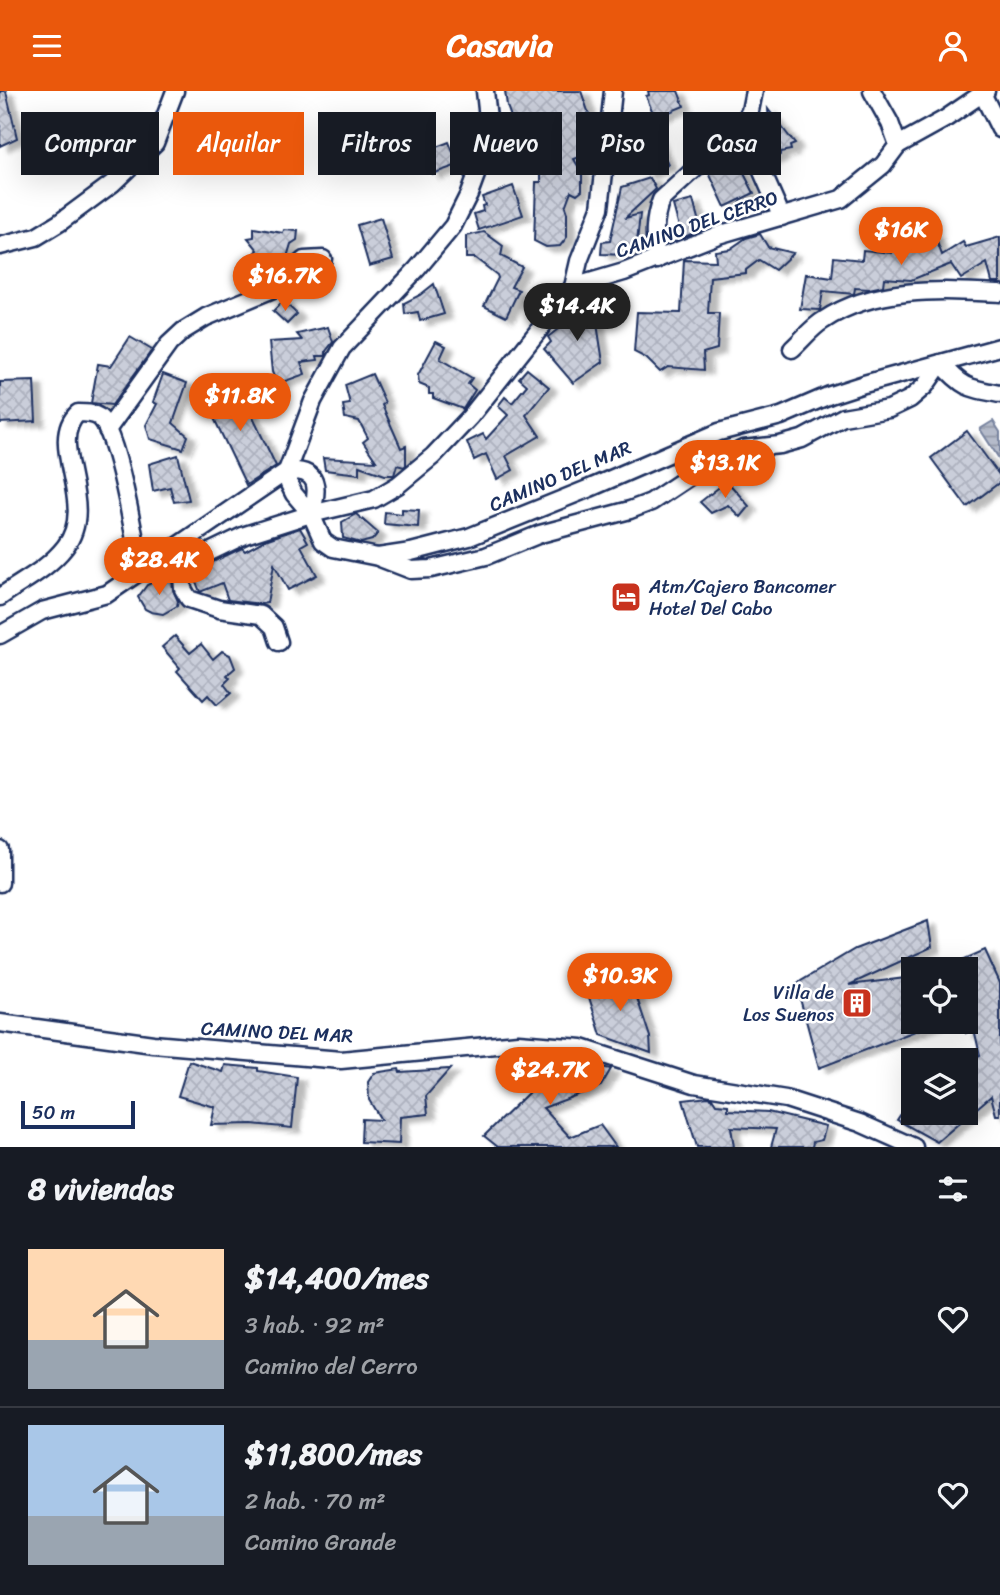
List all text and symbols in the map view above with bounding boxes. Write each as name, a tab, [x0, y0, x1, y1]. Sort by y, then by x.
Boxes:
text: Casavia	[447, 17, 553, 74]
icon: menu	[28, 27, 66, 65]
icon: person	[934, 27, 972, 65]
chip: Comprar	[21, 112, 159, 175]
chip: Alquilar	[173, 112, 304, 175]
chip: Filtros	[318, 112, 436, 175]
chip: Nuevo	[450, 112, 562, 175]
chip: Piso	[576, 112, 669, 175]
chip: Casa	[683, 112, 781, 175]
street label: CAMINO DEL CERRO	[611, 181, 783, 267]
pin: $16K	[860, 207, 942, 267]
text: $16K	[875, 209, 927, 250]
pin: $16.7K	[228, 253, 342, 313]
text: $16.7K	[249, 255, 321, 296]
pin: $14.4K	[520, 283, 634, 343]
text: $14.4K	[539, 285, 615, 326]
pin: $11.8K	[183, 373, 297, 433]
text: $11.8K	[205, 375, 275, 416]
street label: CAMINO DEL MAR	[484, 431, 637, 521]
pin: $13.1K	[668, 441, 782, 500]
text: $13.1K	[691, 442, 759, 483]
pin: $28.4K	[102, 538, 216, 597]
text: $28.4K	[120, 539, 198, 580]
place label: Atm/Cajero Bancomer Hotel Del Cabo	[648, 570, 837, 625]
hotel icon: Atm/Cajero Bancomer Hotel Del Cabo	[609, 580, 643, 614]
pin: $10.3K	[563, 953, 677, 1013]
text: $10.3K	[583, 955, 657, 996]
map controls	[901, 957, 978, 1125]
button: locate	[901, 957, 978, 1034]
place label: Villa de Los Suenos	[743, 976, 834, 1031]
building icon: Villa de Los Suenos	[840, 986, 874, 1020]
street label: CAMINO DEL MAR	[200, 1012, 354, 1052]
pin: $24.7K	[493, 1047, 607, 1107]
button: layers	[901, 1048, 978, 1125]
text: $24.7K	[511, 1049, 589, 1090]
text: 50 m	[32, 1096, 75, 1129]
scale bar	[21, 1098, 135, 1130]
text: 8 viviendas	[28, 1162, 174, 1216]
icon: filters	[934, 1170, 972, 1208]
text: $14,400/mes	[245, 1251, 429, 1305]
icon: home	[84, 1277, 168, 1361]
icon: heart	[934, 1300, 972, 1338]
text: 3 hab. · 92 m²	[245, 1305, 385, 1346]
text: Camino del Cerro	[245, 1346, 418, 1387]
text: $11,800/mes	[245, 1427, 422, 1481]
icon: home	[84, 1453, 168, 1537]
icon: heart	[934, 1476, 972, 1514]
text: 2 hab. · 70 m²	[245, 1481, 386, 1522]
text: Camino Grande	[245, 1522, 396, 1563]

